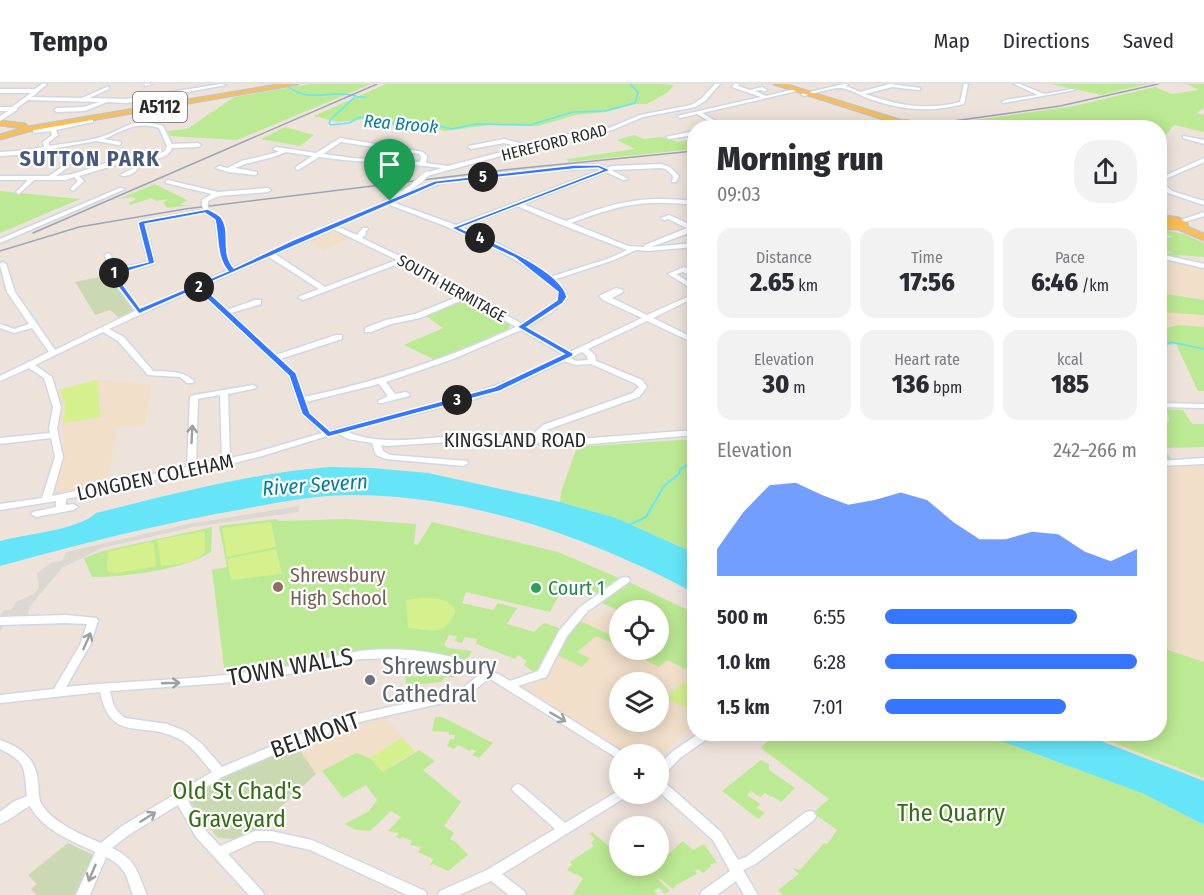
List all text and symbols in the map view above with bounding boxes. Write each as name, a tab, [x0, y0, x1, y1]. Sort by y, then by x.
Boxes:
text: Tempo	[30, 25, 108, 58]
text: Map	[933, 28, 970, 54]
text: Directions	[1003, 28, 1090, 54]
text: Saved	[1123, 28, 1174, 54]
road number: A5112	[133, 92, 187, 122]
water label: Rea Brook	[363, 110, 439, 138]
street label: HEREFORD ROAD	[499, 120, 609, 165]
pin	[364, 139, 415, 201]
text: Morning run	[717, 139, 884, 179]
button: share	[1074, 140, 1137, 203]
district label: SUTTON PARK	[20, 145, 160, 172]
icon: arrive	[373, 148, 406, 181]
pin: 5	[468, 162, 498, 192]
text: 5	[479, 167, 487, 186]
text: 09:03	[717, 182, 760, 206]
pin: 4	[465, 223, 495, 253]
text: 4	[476, 228, 484, 247]
text: Distance	[756, 248, 812, 267]
text: Time	[911, 248, 943, 267]
text: Pace	[1055, 248, 1085, 267]
street label: SOUTH HERMITAGE	[394, 251, 509, 326]
pin: 1	[99, 258, 129, 288]
text: 1	[111, 263, 117, 282]
text: 2.65	[750, 267, 795, 298]
text: 17:56	[899, 267, 955, 298]
text: 6:46	[1031, 267, 1078, 298]
pin: 2	[184, 272, 214, 302]
text: km	[795, 276, 818, 295]
text: /km	[1078, 276, 1109, 295]
text: 2	[195, 277, 203, 296]
text: Elevation	[754, 350, 814, 369]
text: Heart rate	[894, 350, 960, 369]
text: kcal	[1057, 350, 1083, 369]
text: 30	[763, 369, 789, 400]
text: 136	[892, 369, 929, 400]
text: 185	[1051, 369, 1089, 400]
text: m	[789, 378, 805, 397]
text: bpm	[929, 378, 962, 397]
pin: 3	[442, 385, 472, 415]
text: 3	[453, 390, 461, 409]
one-way arrow	[187, 424, 198, 444]
street label: KINGSLAND ROAD	[444, 428, 586, 452]
text: Elevation	[717, 438, 792, 462]
text: 242–266 m	[1053, 438, 1137, 462]
street label: LONGDEN COLEHAM	[75, 449, 235, 505]
water label: River Severn	[261, 468, 369, 502]
place label: Shrewsbury High School	[290, 563, 387, 610]
place label: Court 1	[548, 576, 605, 600]
marker: Shrewsbury High School	[271, 580, 285, 594]
marker: Court 1	[529, 581, 543, 595]
map controls	[609, 600, 669, 876]
button: locate	[609, 600, 669, 660]
text: 500 m	[717, 605, 768, 629]
text: 6:55	[813, 605, 846, 629]
one-way arrow	[82, 632, 93, 650]
street label: TOWN WALLS	[225, 642, 355, 692]
text: 1.0 km	[717, 650, 770, 674]
text: 6:28	[813, 650, 846, 674]
place label: Shrewsbury Cathedral	[382, 652, 497, 708]
button: layers	[609, 672, 669, 732]
marker: Shrewsbury Cathedral	[363, 673, 377, 687]
one-way arrow	[161, 678, 181, 689]
text: 1.5 km	[717, 695, 770, 719]
text: 7:01	[813, 695, 843, 719]
street label: BELMONT	[267, 706, 363, 764]
one-way arrow	[549, 711, 566, 723]
button: +	[609, 744, 669, 804]
park label: Old St Chad's Graveyard	[172, 777, 302, 833]
park label: The Quarry	[897, 799, 1005, 827]
one-way arrow	[139, 810, 156, 822]
button: −	[609, 816, 669, 876]
one-way arrow	[86, 863, 97, 882]

